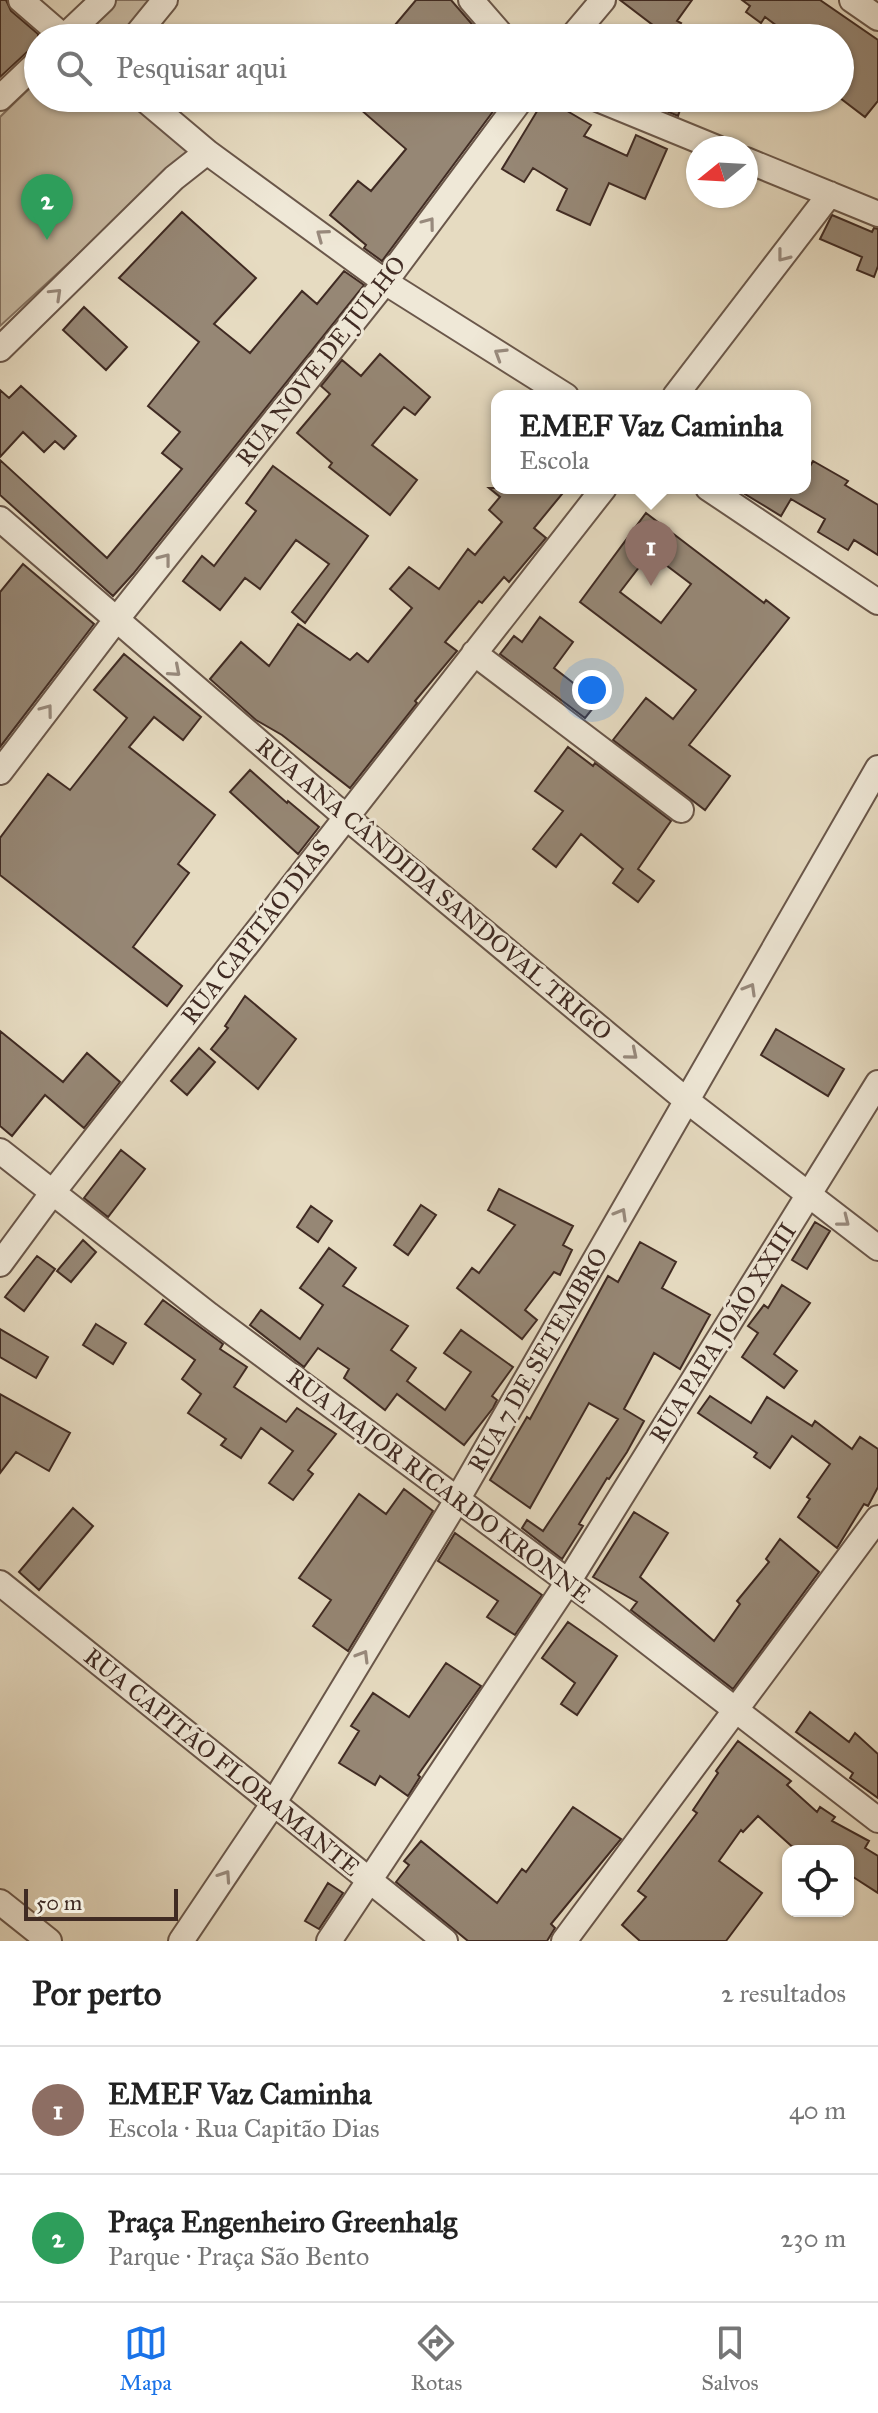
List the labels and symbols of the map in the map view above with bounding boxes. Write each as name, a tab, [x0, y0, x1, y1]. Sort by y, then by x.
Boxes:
north arrow	[686, 136, 758, 208]
pin: 2	[21, 174, 73, 240]
one-way arrow	[419, 217, 434, 232]
one-way arrow	[316, 231, 331, 245]
one-way arrow	[778, 247, 792, 262]
street label: RUA NOVE DE JULHO	[230, 250, 412, 472]
one-way arrow	[47, 289, 61, 303]
one-way arrow	[495, 349, 509, 364]
pin: 1	[625, 520, 677, 586]
one-way arrow	[155, 553, 169, 568]
one-way arrow	[166, 661, 181, 676]
your location	[572, 670, 612, 710]
one-way arrow	[38, 705, 52, 719]
street label: RUA ANA CÂNDIDA SANDOVAL TRIGO	[250, 731, 618, 1047]
street label: RUA CAPITÃO DIAS	[175, 834, 337, 1030]
one-way arrow	[740, 983, 756, 998]
one-way arrow	[623, 1044, 637, 1059]
one-way arrow	[611, 1208, 627, 1223]
one-way arrow	[835, 1212, 850, 1226]
street label: RUA PAPA JOÃO XXIII	[643, 1217, 803, 1449]
street label: RUA 7 DE SETEMBRO	[461, 1242, 615, 1478]
street label: RUA MAJOR RICARDO KRONNE	[281, 1362, 597, 1610]
street label: RUA CAPITÃO FLORAMANTE	[78, 1641, 366, 1883]
one-way arrow	[353, 1650, 368, 1665]
one-way arrow	[215, 1871, 230, 1885]
scale bar	[24, 1885, 178, 1921]

